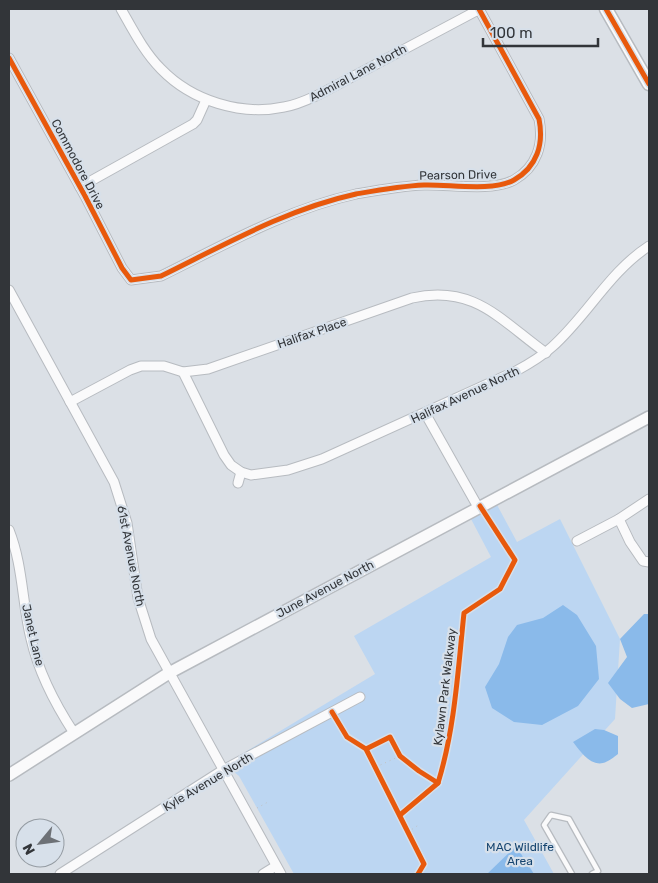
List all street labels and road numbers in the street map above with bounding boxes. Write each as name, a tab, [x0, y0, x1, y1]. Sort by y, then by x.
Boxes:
street label: Admiral Lane North	[307, 42, 409, 104]
street label: Commodore Drive	[48, 117, 108, 212]
street label: Pearson Drive	[419, 167, 497, 183]
street label: Halifax Place	[276, 315, 349, 351]
street label: Halifax Avenue North	[409, 364, 521, 426]
street label: 61st Avenue North	[114, 504, 148, 608]
street label: June Avenue North	[274, 557, 376, 621]
street label: Janet Lane	[19, 603, 47, 668]
street label: Kylawn Park Walkway	[431, 627, 459, 746]
street label: Kyle Avenue North	[161, 750, 255, 814]

